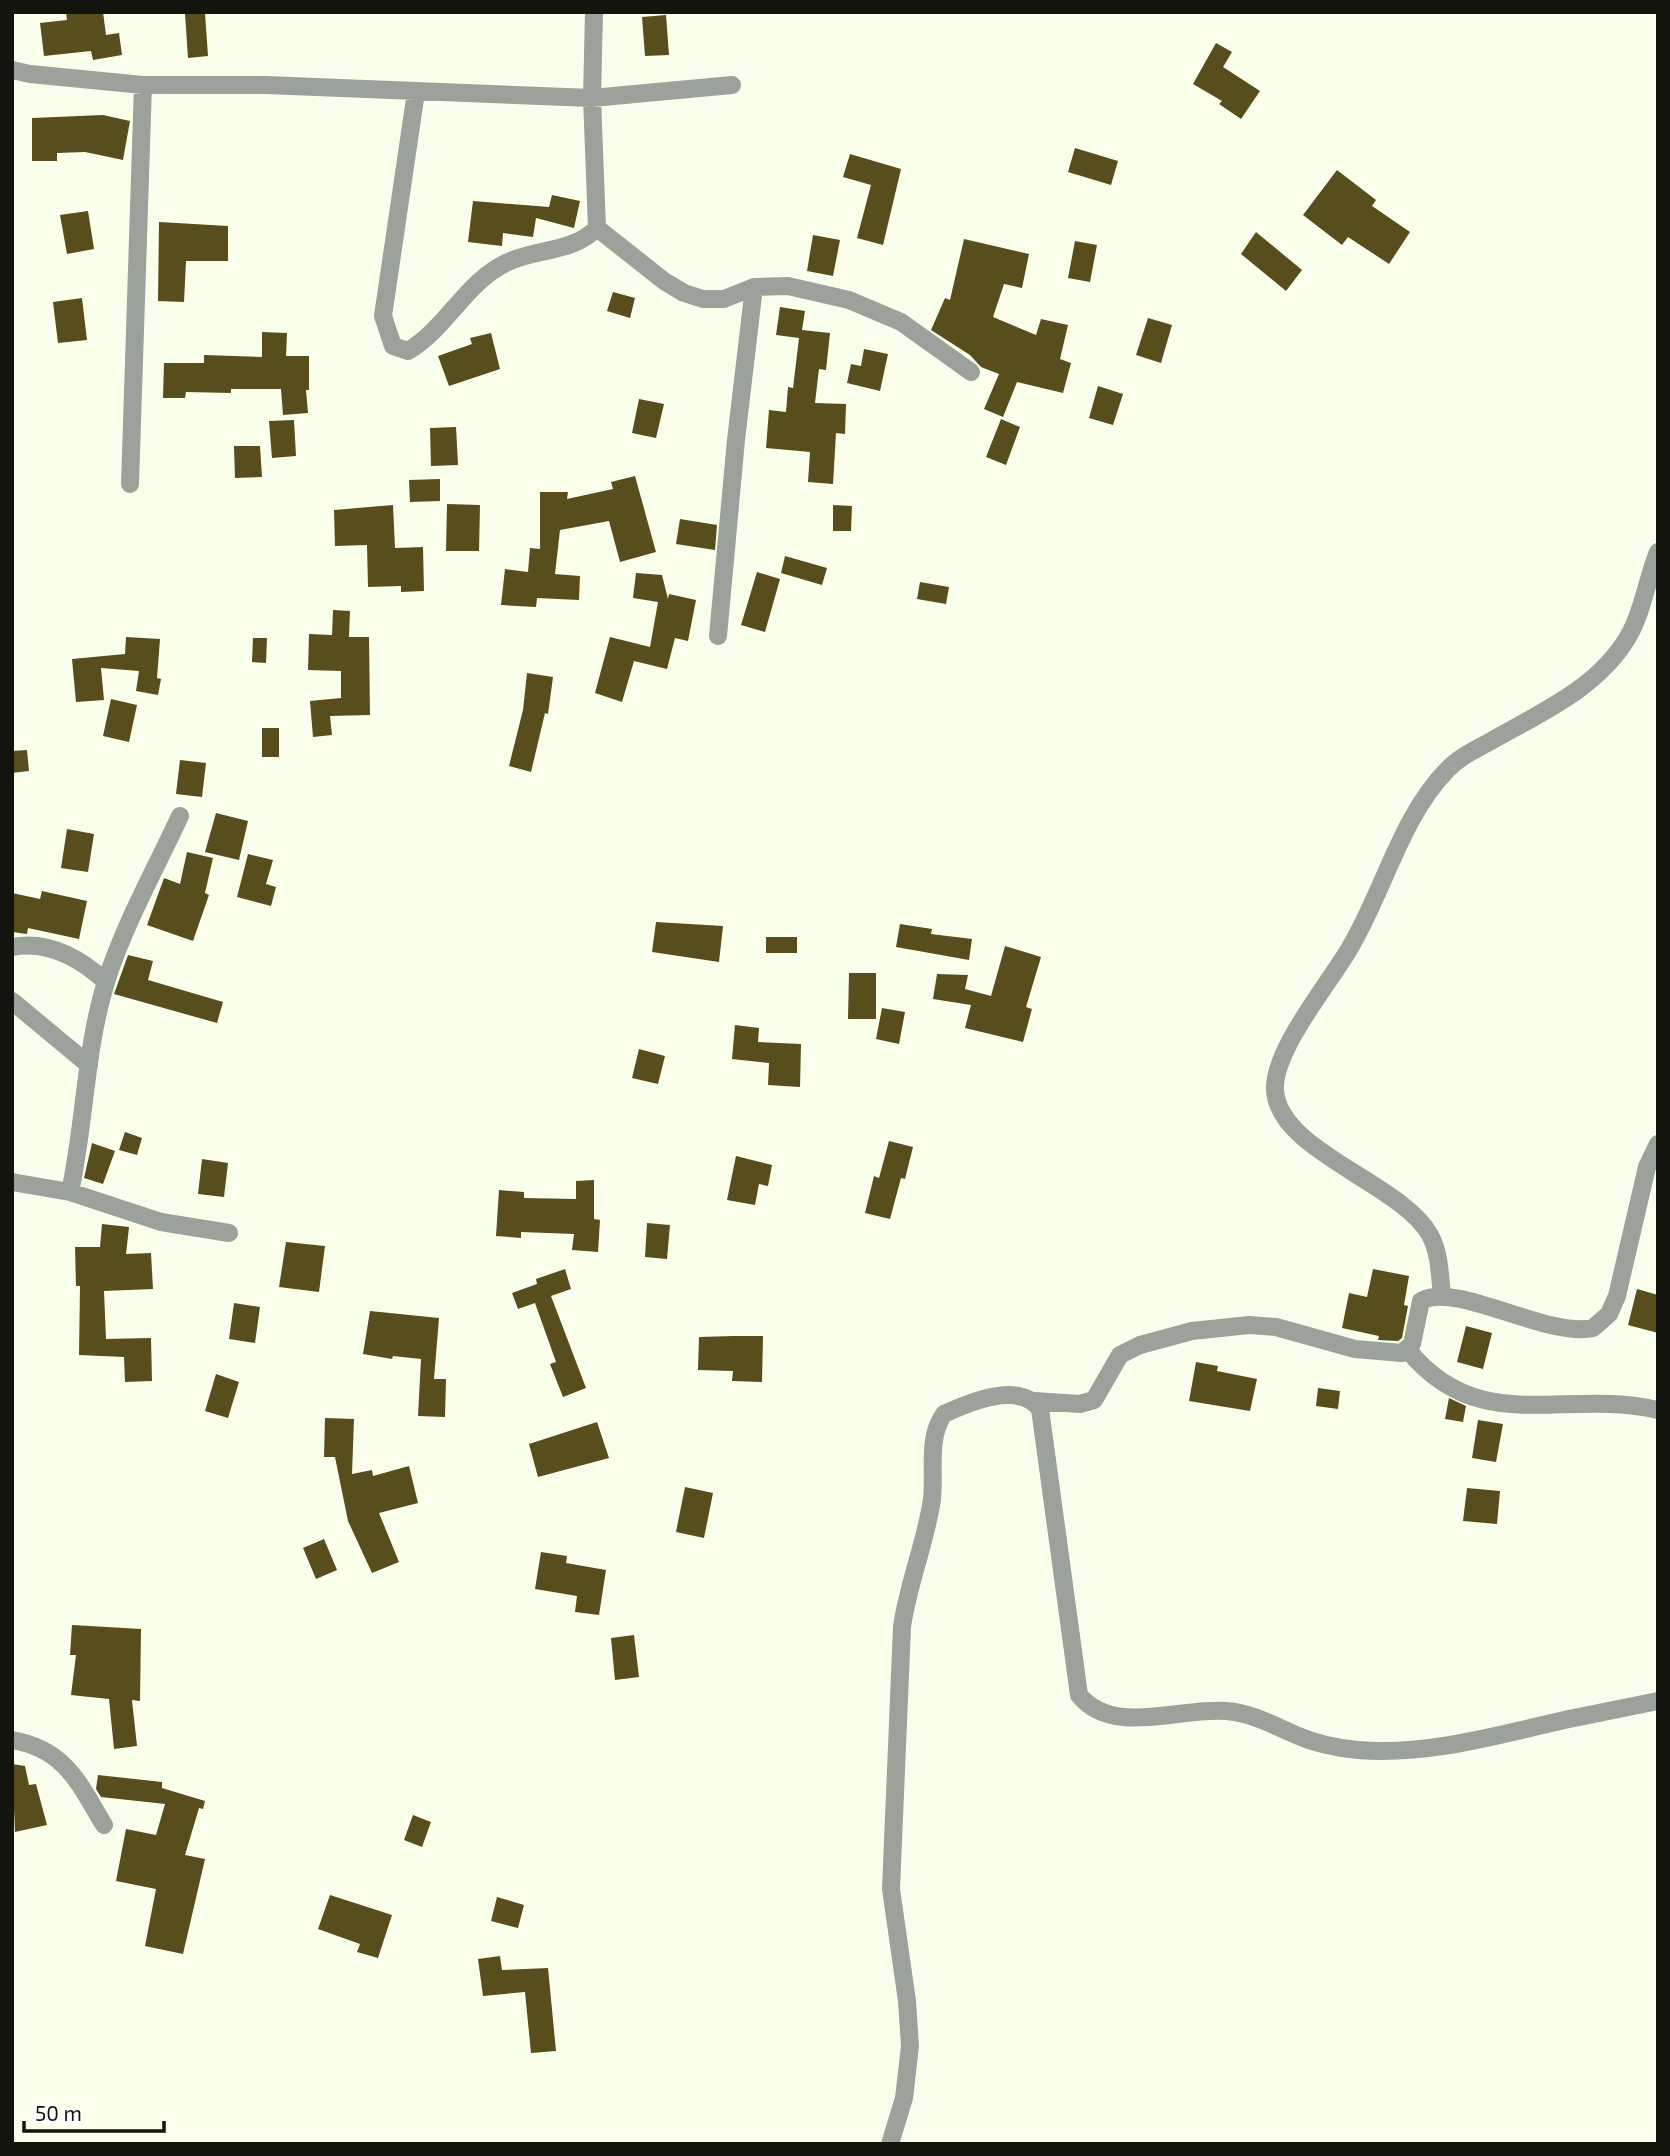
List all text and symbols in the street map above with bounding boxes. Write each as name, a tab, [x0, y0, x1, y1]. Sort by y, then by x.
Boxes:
scale bar	[24, 2090, 164, 2134]
text: 50 m	[35, 2100, 82, 2125]

